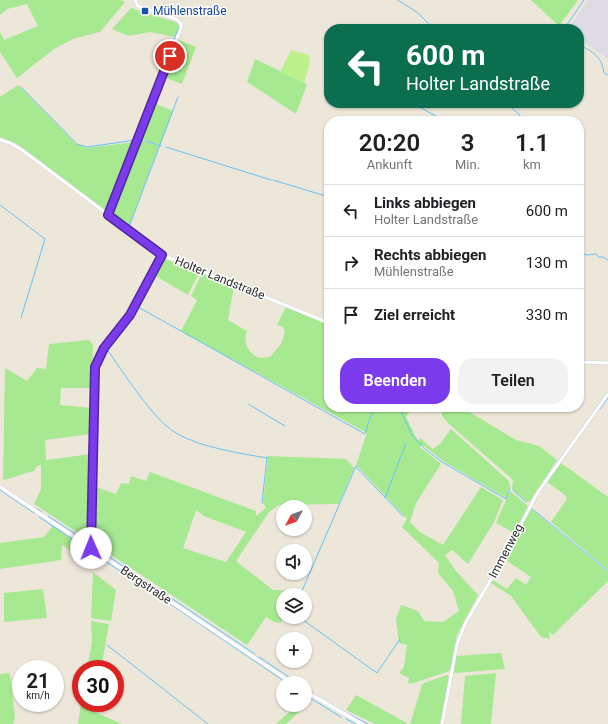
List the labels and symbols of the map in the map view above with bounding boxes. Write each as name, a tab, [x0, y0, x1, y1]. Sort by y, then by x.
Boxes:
place label: Mühlenstraße	[153, 4, 227, 18]
marker: Mühlenstraße	[140, 6, 150, 16]
pin	[153, 39, 187, 73]
street label: Holter Landstraße	[173, 254, 267, 302]
north arrow	[276, 500, 312, 536]
street label: Immenweg	[486, 521, 526, 581]
position arrow	[70, 527, 112, 569]
street label: Bergstraße	[118, 563, 174, 607]
speed limit sign: 30	[72, 660, 124, 712]

